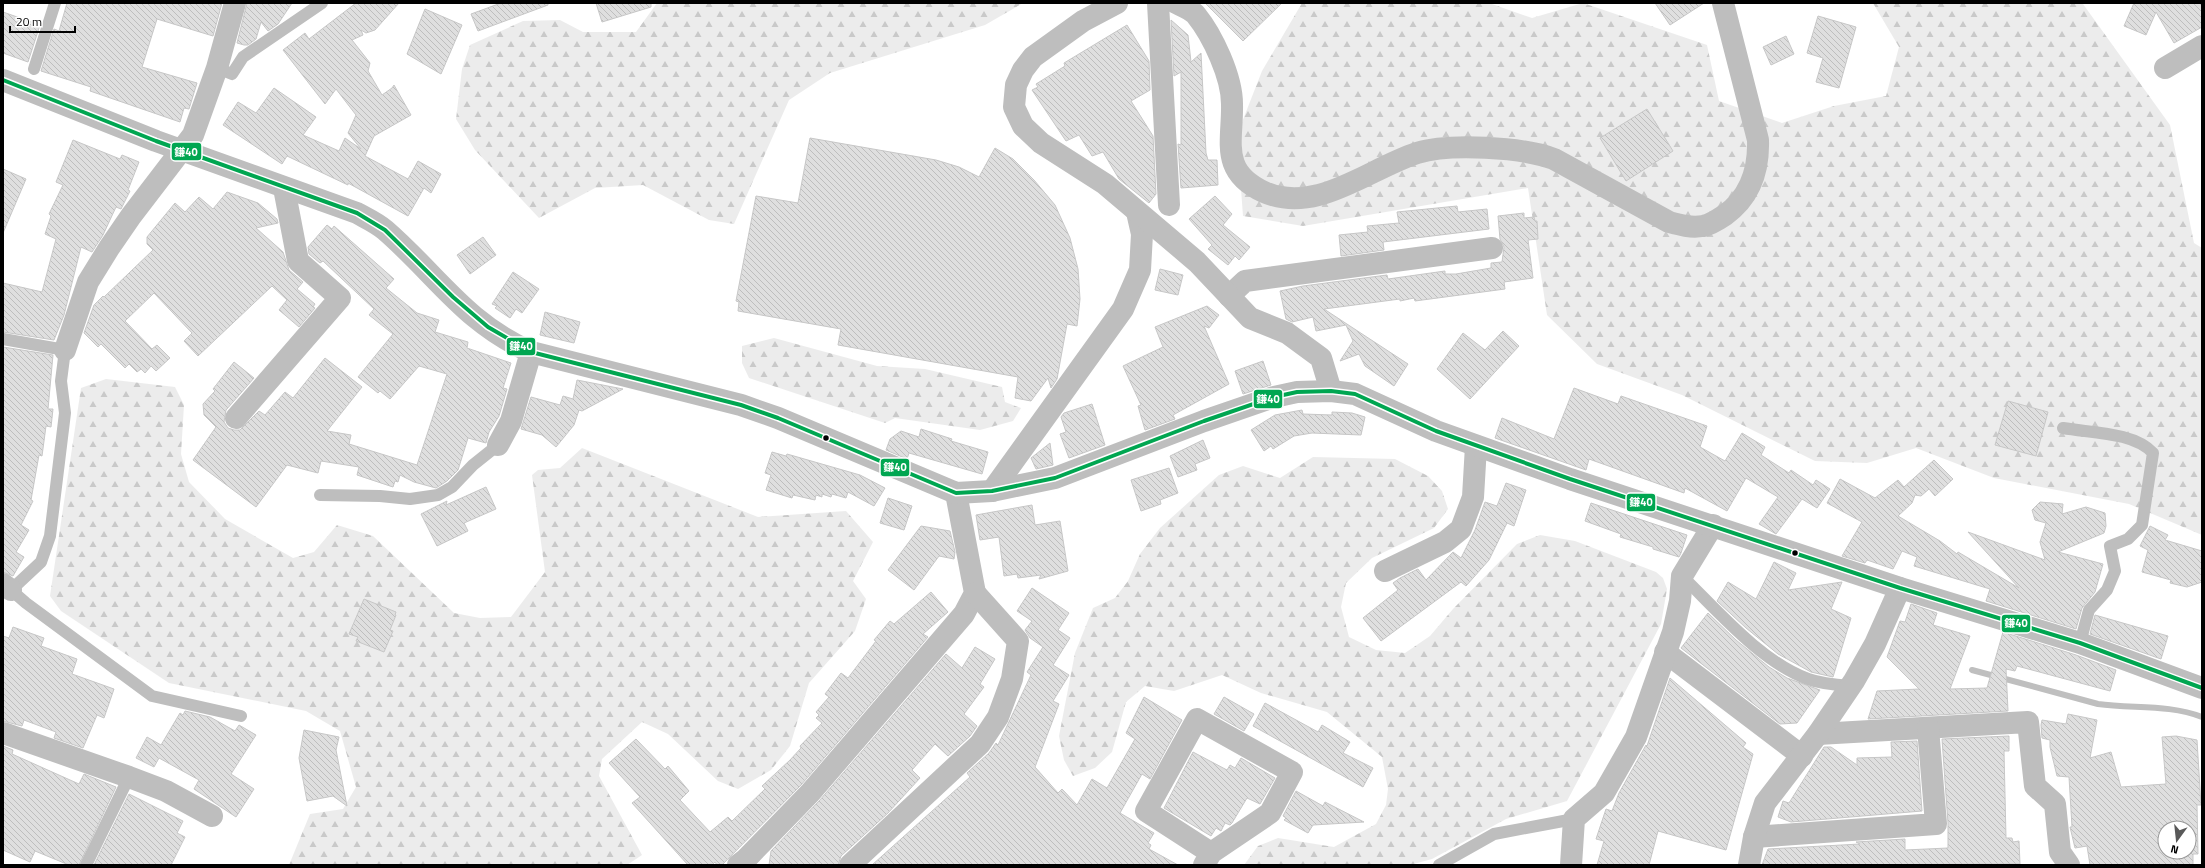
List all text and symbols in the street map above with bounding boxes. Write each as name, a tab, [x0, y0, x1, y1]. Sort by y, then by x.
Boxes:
scale bar	[10, 8, 75, 34]
text: 20 m	[16, 12, 42, 31]
line badge: 鎌40	[171, 142, 202, 161]
text: 鎌40	[174, 144, 198, 160]
line badge: 鎌40	[506, 337, 536, 356]
text: 鎌40	[509, 338, 533, 354]
line badge: 鎌40	[1253, 389, 1283, 409]
text: 鎌40	[1256, 391, 1280, 407]
unlabelled marker	[821, 433, 831, 443]
line badge: 鎌40	[880, 458, 910, 477]
text: 鎌40	[883, 459, 907, 475]
line badge: 鎌40	[1626, 493, 1656, 512]
text: 鎌40	[1629, 494, 1653, 510]
unlabelled marker	[1790, 548, 1800, 558]
line badge: 鎌40	[2001, 614, 2031, 633]
text: 鎌40	[2004, 615, 2028, 631]
north arrow	[2157, 820, 2197, 860]
text: N	[2169, 841, 2180, 858]

